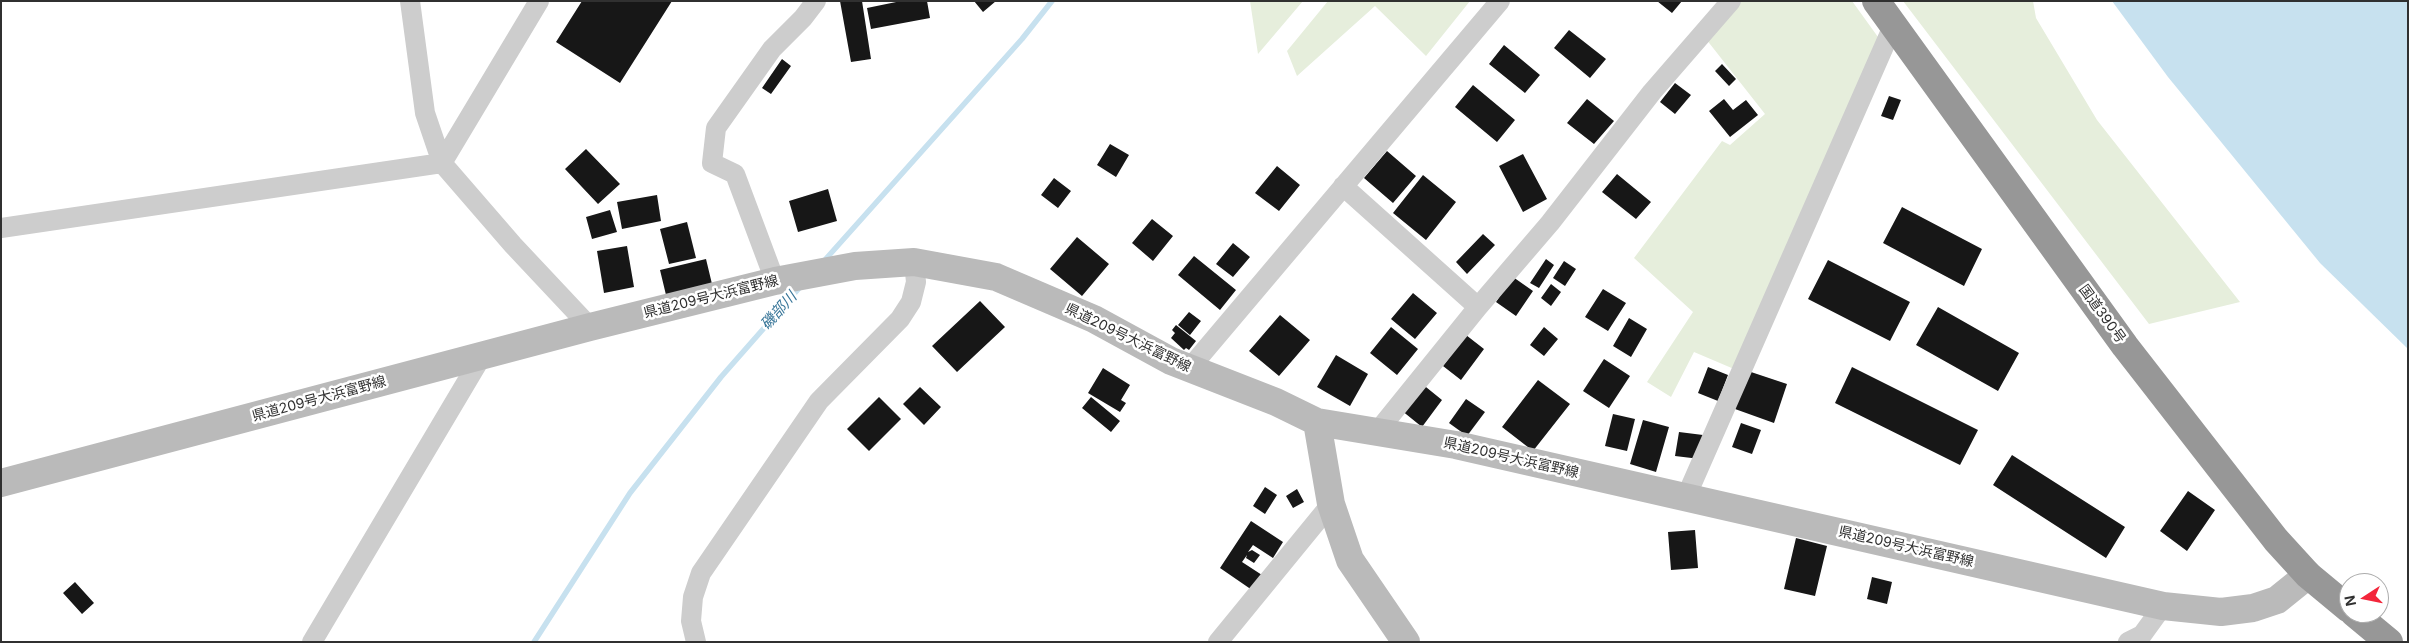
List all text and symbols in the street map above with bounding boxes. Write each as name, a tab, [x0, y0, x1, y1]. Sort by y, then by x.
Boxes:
street label: 県道209号大浜富野線	[642, 272, 780, 322]
street label: 国道390号	[2075, 281, 2129, 347]
water label: 磯部川	[757, 288, 801, 334]
street label: 県道209号大浜富野線	[1062, 300, 1194, 376]
street label: 県道209号大浜富野線	[250, 373, 388, 425]
street label: 県道209号大浜富野線	[1442, 434, 1580, 482]
street label: 県道209号大浜富野線	[1837, 523, 1975, 571]
north arrow	[2339, 573, 2389, 623]
text: N	[2340, 594, 2359, 608]

